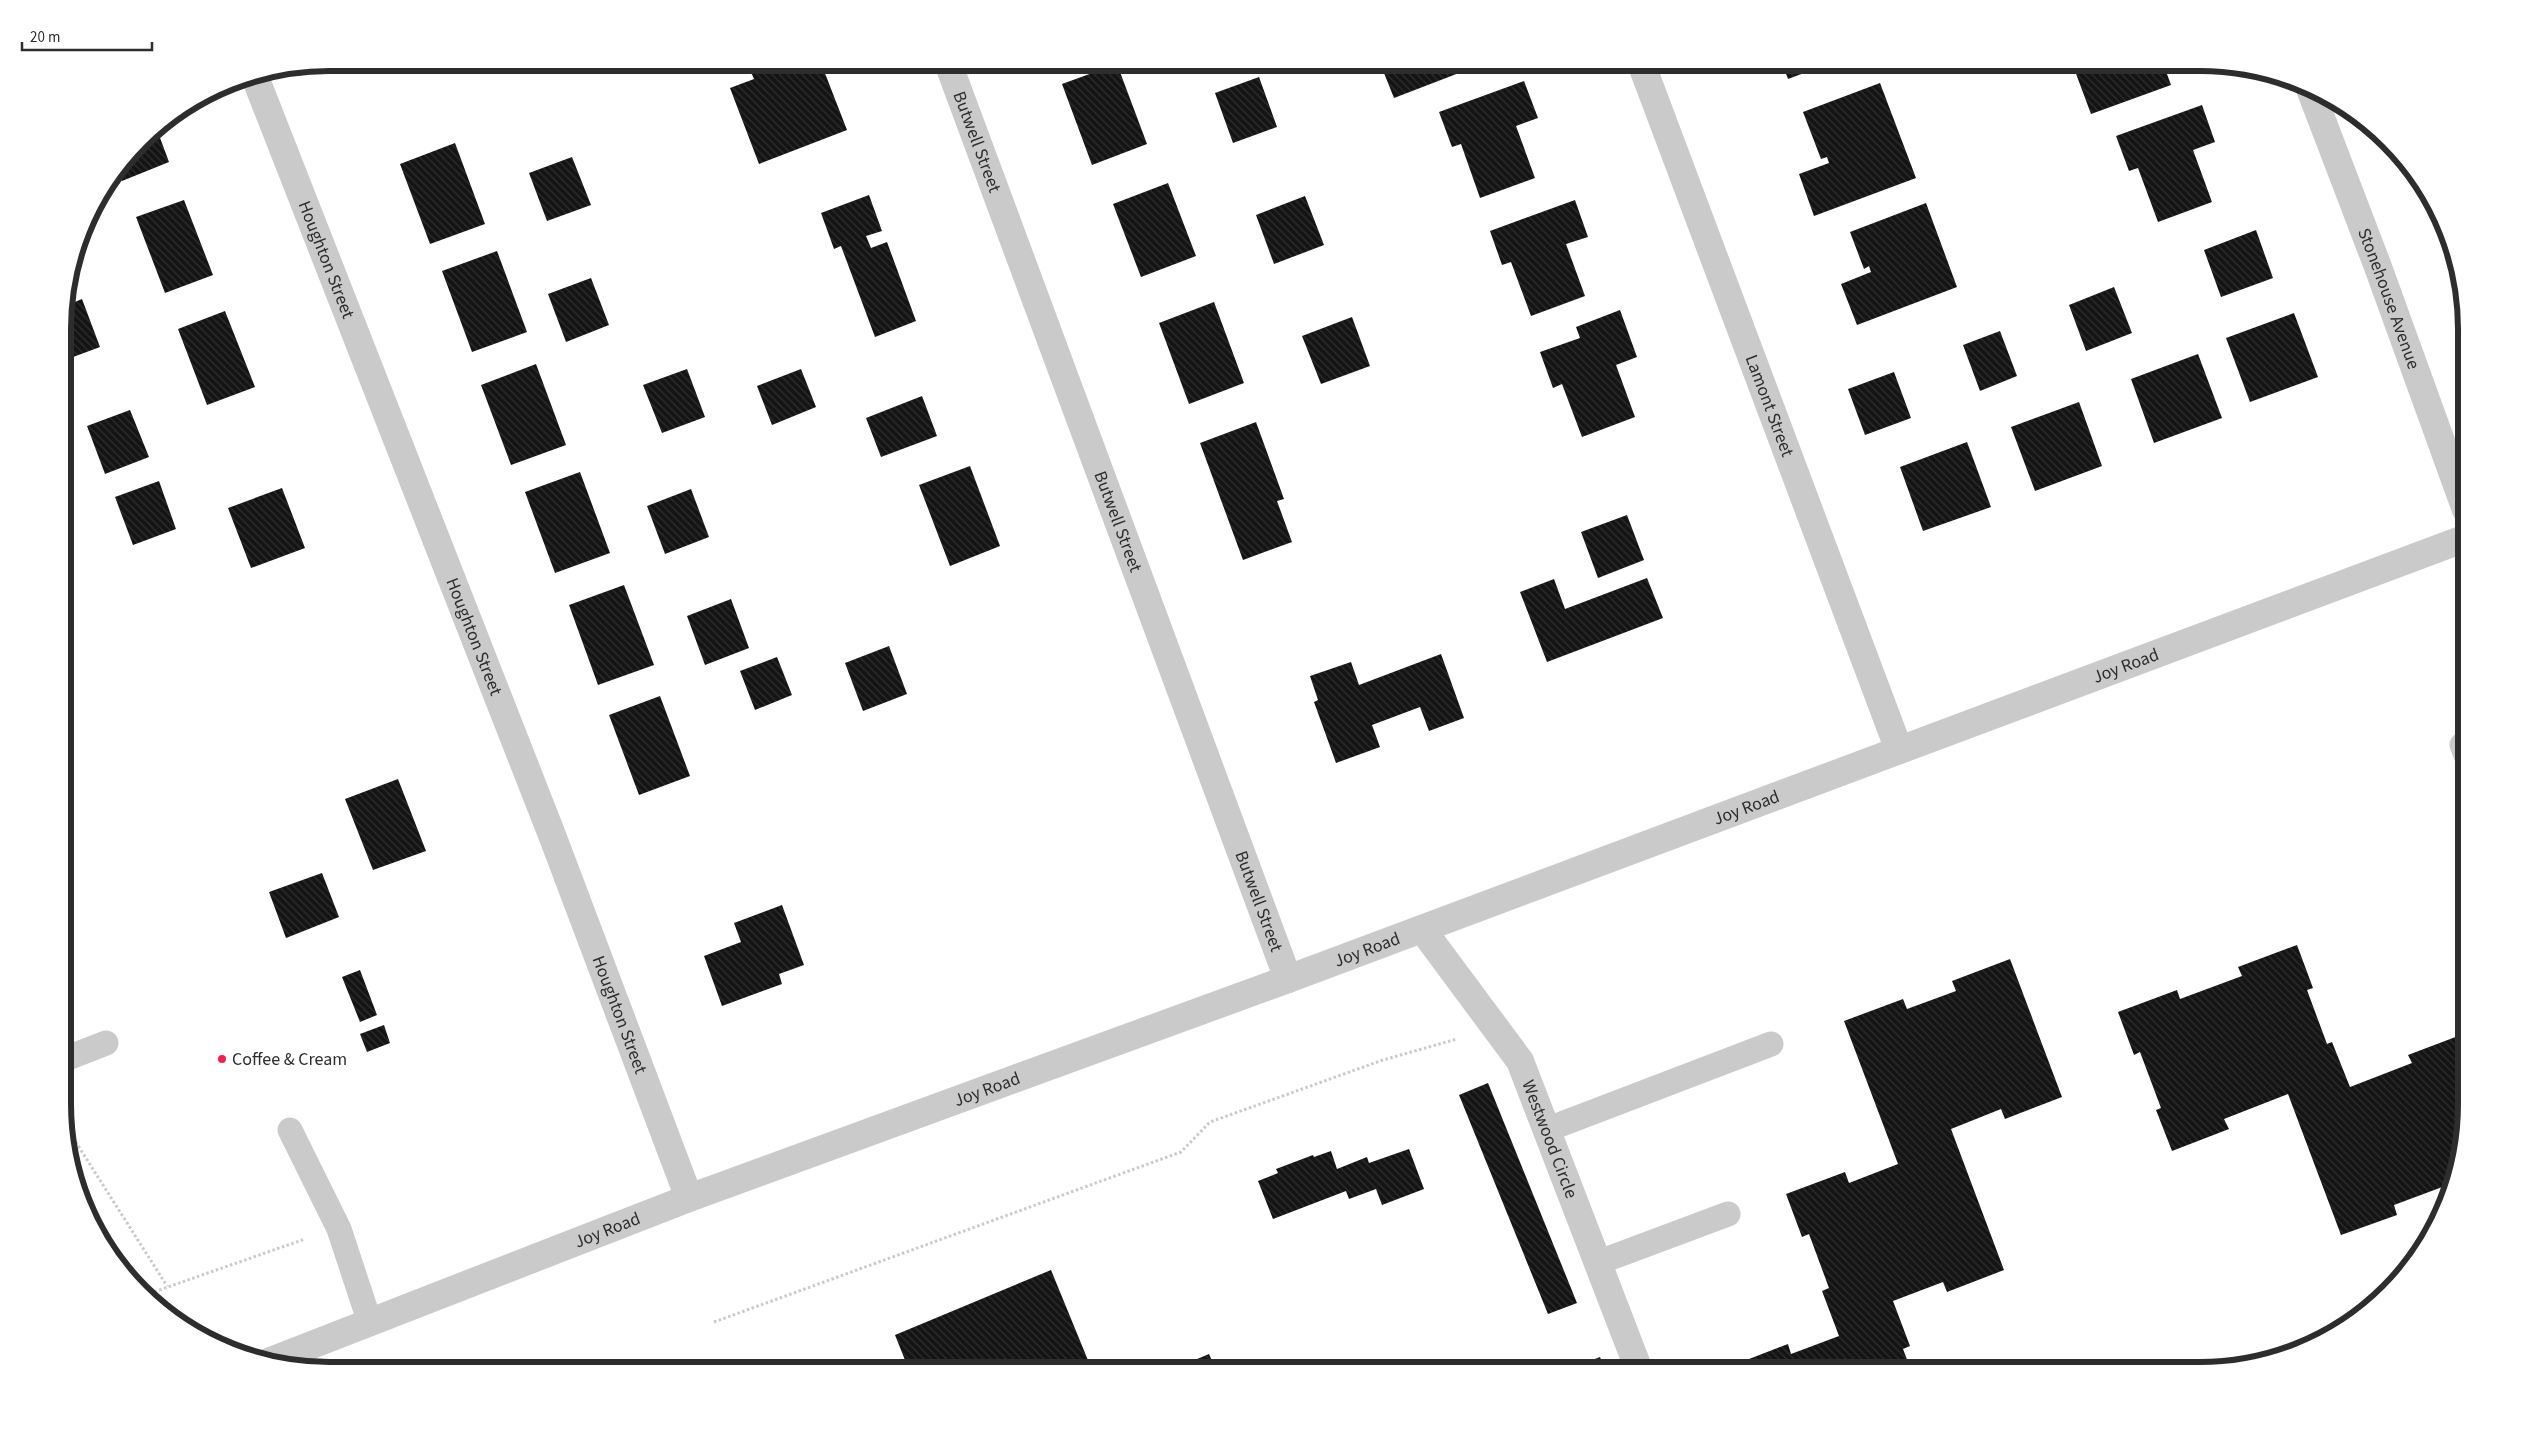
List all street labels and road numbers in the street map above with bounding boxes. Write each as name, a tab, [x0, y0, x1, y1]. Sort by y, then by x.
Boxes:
street label: Butwell Street	[947, 88, 1007, 196]
street label: Houghton Street	[292, 197, 360, 322]
street label: Stonehouse Avenue	[2351, 225, 2426, 373]
street label: Lamont Street	[1739, 351, 1800, 460]
street label: Butwell Street	[1087, 467, 1148, 576]
street label: Houghton Street	[439, 574, 508, 699]
street label: Joy Road	[2089, 642, 2163, 690]
street label: Joy Road	[1710, 784, 1783, 832]
street label: Butwell Street	[1228, 847, 1289, 955]
street label: Joy Road	[1331, 926, 1404, 974]
street label: Houghton Street	[586, 952, 653, 1077]
street label: Joy Road	[950, 1066, 1024, 1113]
street label: Westwood Circle	[1515, 1076, 1584, 1202]
street label: Joy Road	[571, 1206, 644, 1255]

